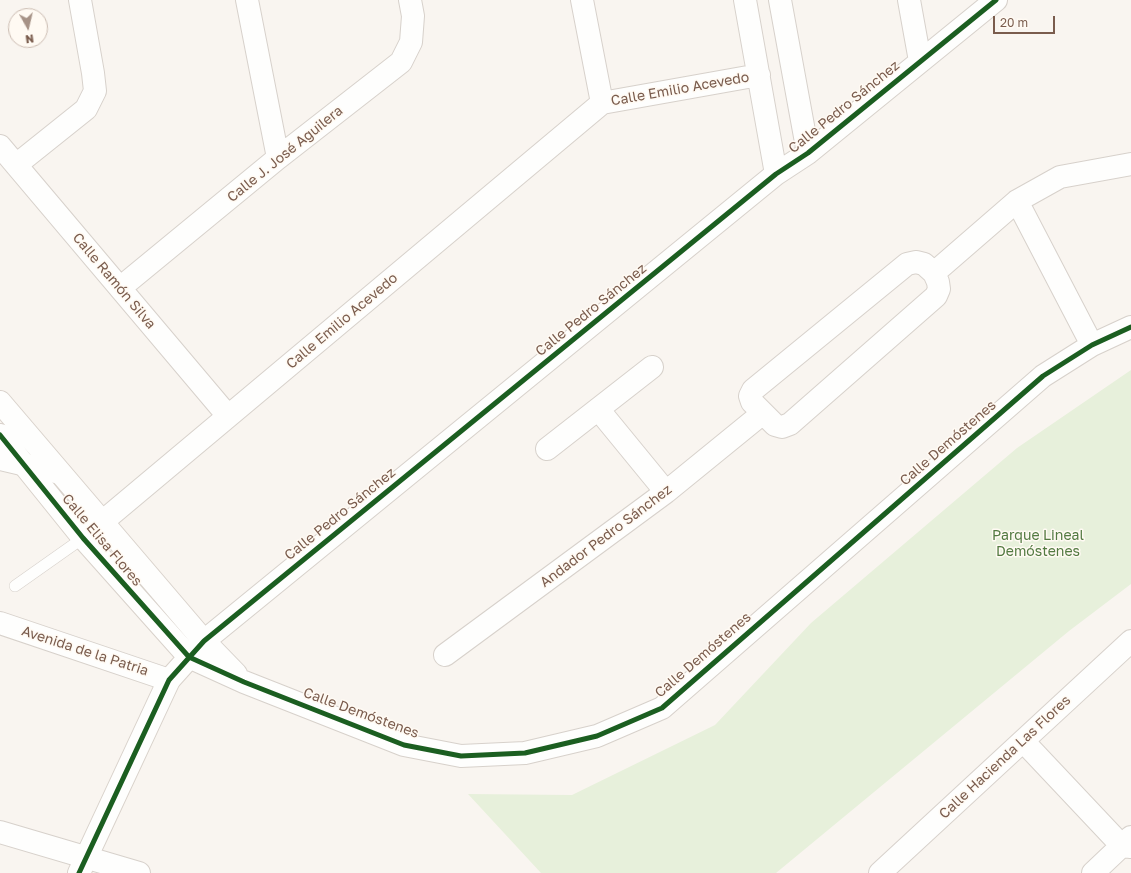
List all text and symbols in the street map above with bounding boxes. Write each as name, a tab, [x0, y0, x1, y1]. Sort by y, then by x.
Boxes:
north arrow	[8, 8, 48, 48]
scale bar	[995, 8, 1057, 34]
text: 20 m	[1000, 15, 1028, 30]
text: N	[25, 32, 35, 46]
street label: Calle Pedro Sánchez	[785, 57, 903, 157]
street label: Calle Emilio Acevedo	[610, 69, 750, 109]
street label: Calle J. José Aguilera	[224, 102, 346, 206]
street label: Calle Ramón Silva	[69, 230, 159, 332]
street label: Calle Pedro Sánchez	[532, 260, 650, 360]
street label: Calle Emilio Acevedo	[283, 270, 401, 372]
street label: Calle Demóstenes	[897, 397, 999, 489]
street label: Calle Pedro Sánchez	[281, 464, 399, 564]
street label: Andador Pedro Sánchez	[537, 481, 675, 591]
street label: Calle Elisa Flores	[58, 490, 146, 590]
park label: Parque Lineal Demóstenes	[992, 528, 1084, 560]
street label: Calle Demóstenes	[652, 609, 754, 701]
street label: Avenida de la Patria	[20, 623, 150, 679]
street label: Calle Demóstenes	[301, 684, 421, 742]
street label: Calle Hacienda Las Flores	[936, 692, 1074, 822]

